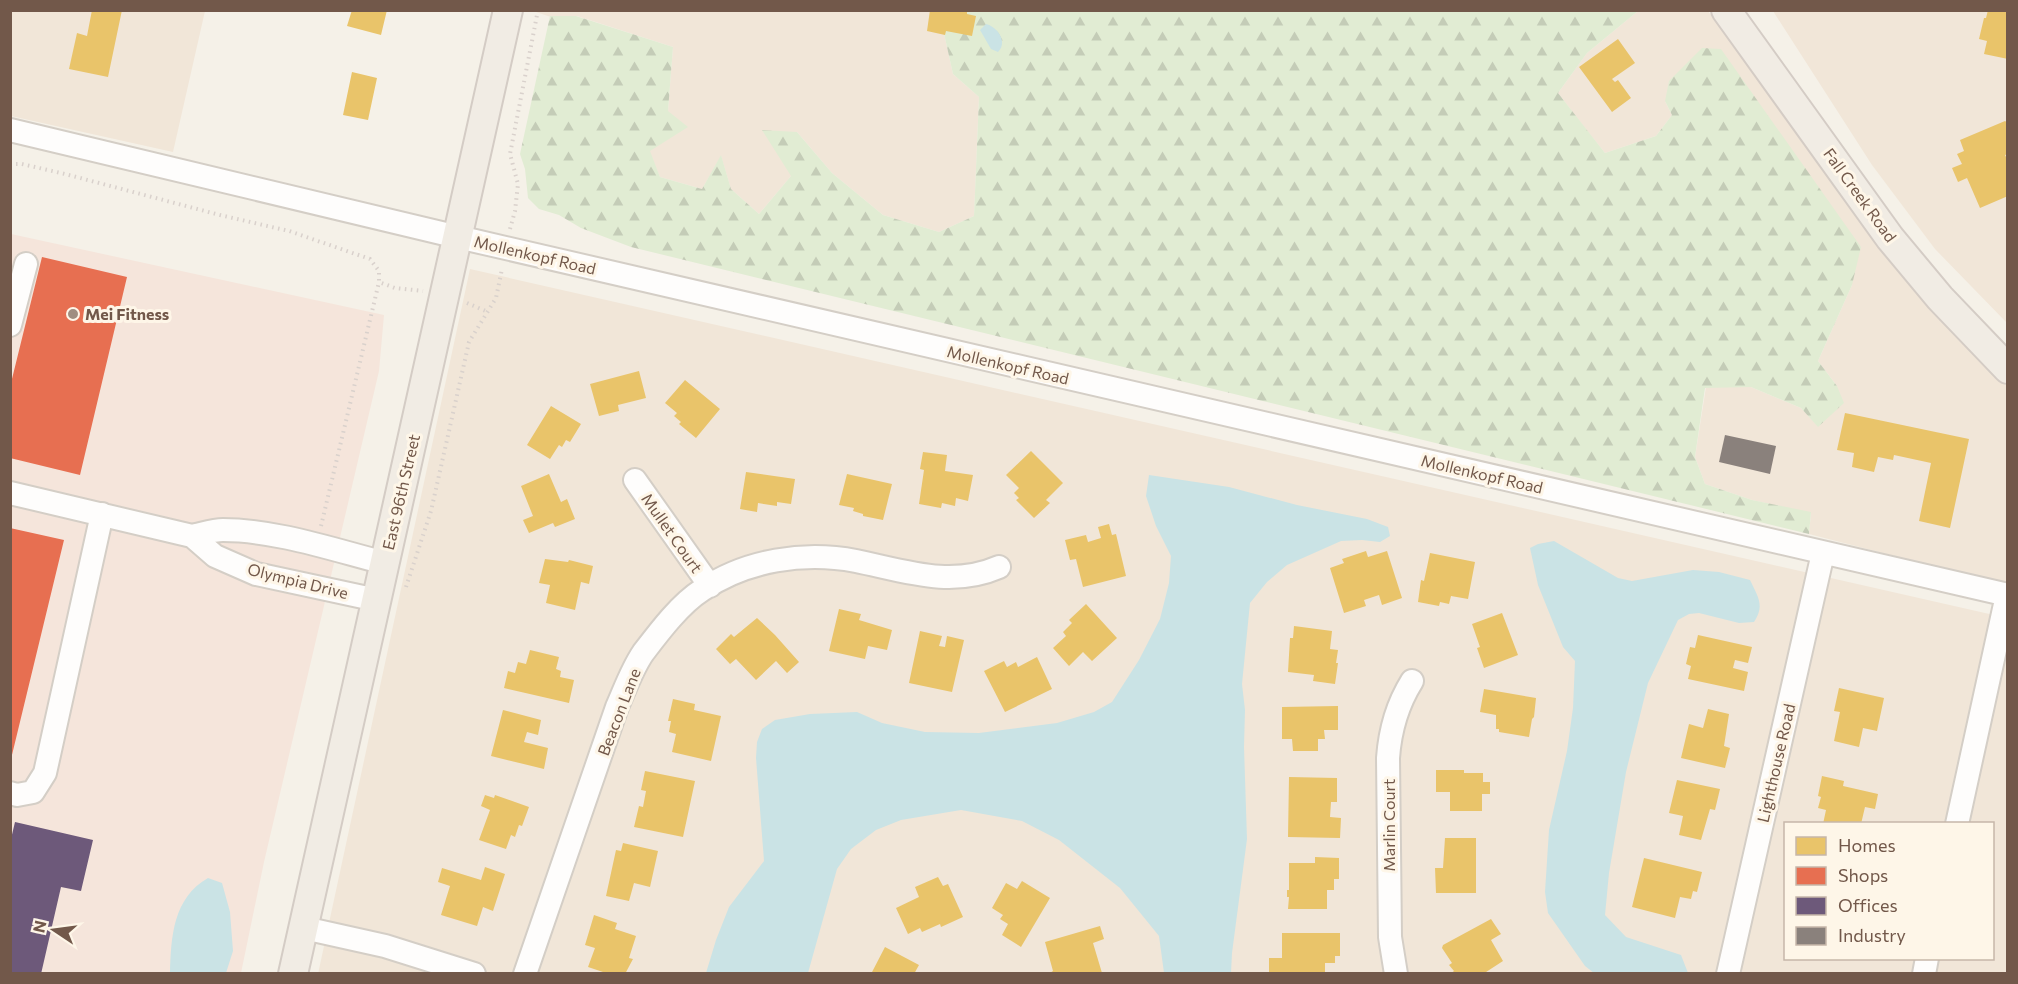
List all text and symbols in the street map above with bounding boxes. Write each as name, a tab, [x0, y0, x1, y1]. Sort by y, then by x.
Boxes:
street label: Fall Creek Road	[1820, 144, 1901, 245]
street label: Mollenkopf Road	[472, 231, 598, 278]
place label: Mei Fitness	[85, 304, 169, 323]
marker: Mei Fitness	[66, 307, 80, 321]
street label: Mollenkopf Road	[945, 341, 1071, 388]
street label: East 96th Street	[378, 432, 423, 552]
street label: Mollenkopf Road	[1419, 450, 1545, 497]
street label: Mullet Court	[638, 489, 707, 576]
street label: Olympia Drive	[246, 559, 350, 602]
street label: Beacon Lane	[593, 665, 644, 758]
street label: Lighthouse Road	[1753, 702, 1798, 824]
street label: Marlin Court	[1379, 778, 1398, 871]
legend	[1784, 822, 1994, 960]
text: Homes	[1838, 834, 1896, 856]
text: Shops	[1838, 864, 1888, 886]
text: Offices	[1838, 894, 1898, 916]
north arrow	[24, 900, 84, 960]
text: N	[28, 919, 50, 934]
text: Industry	[1838, 924, 1906, 946]

